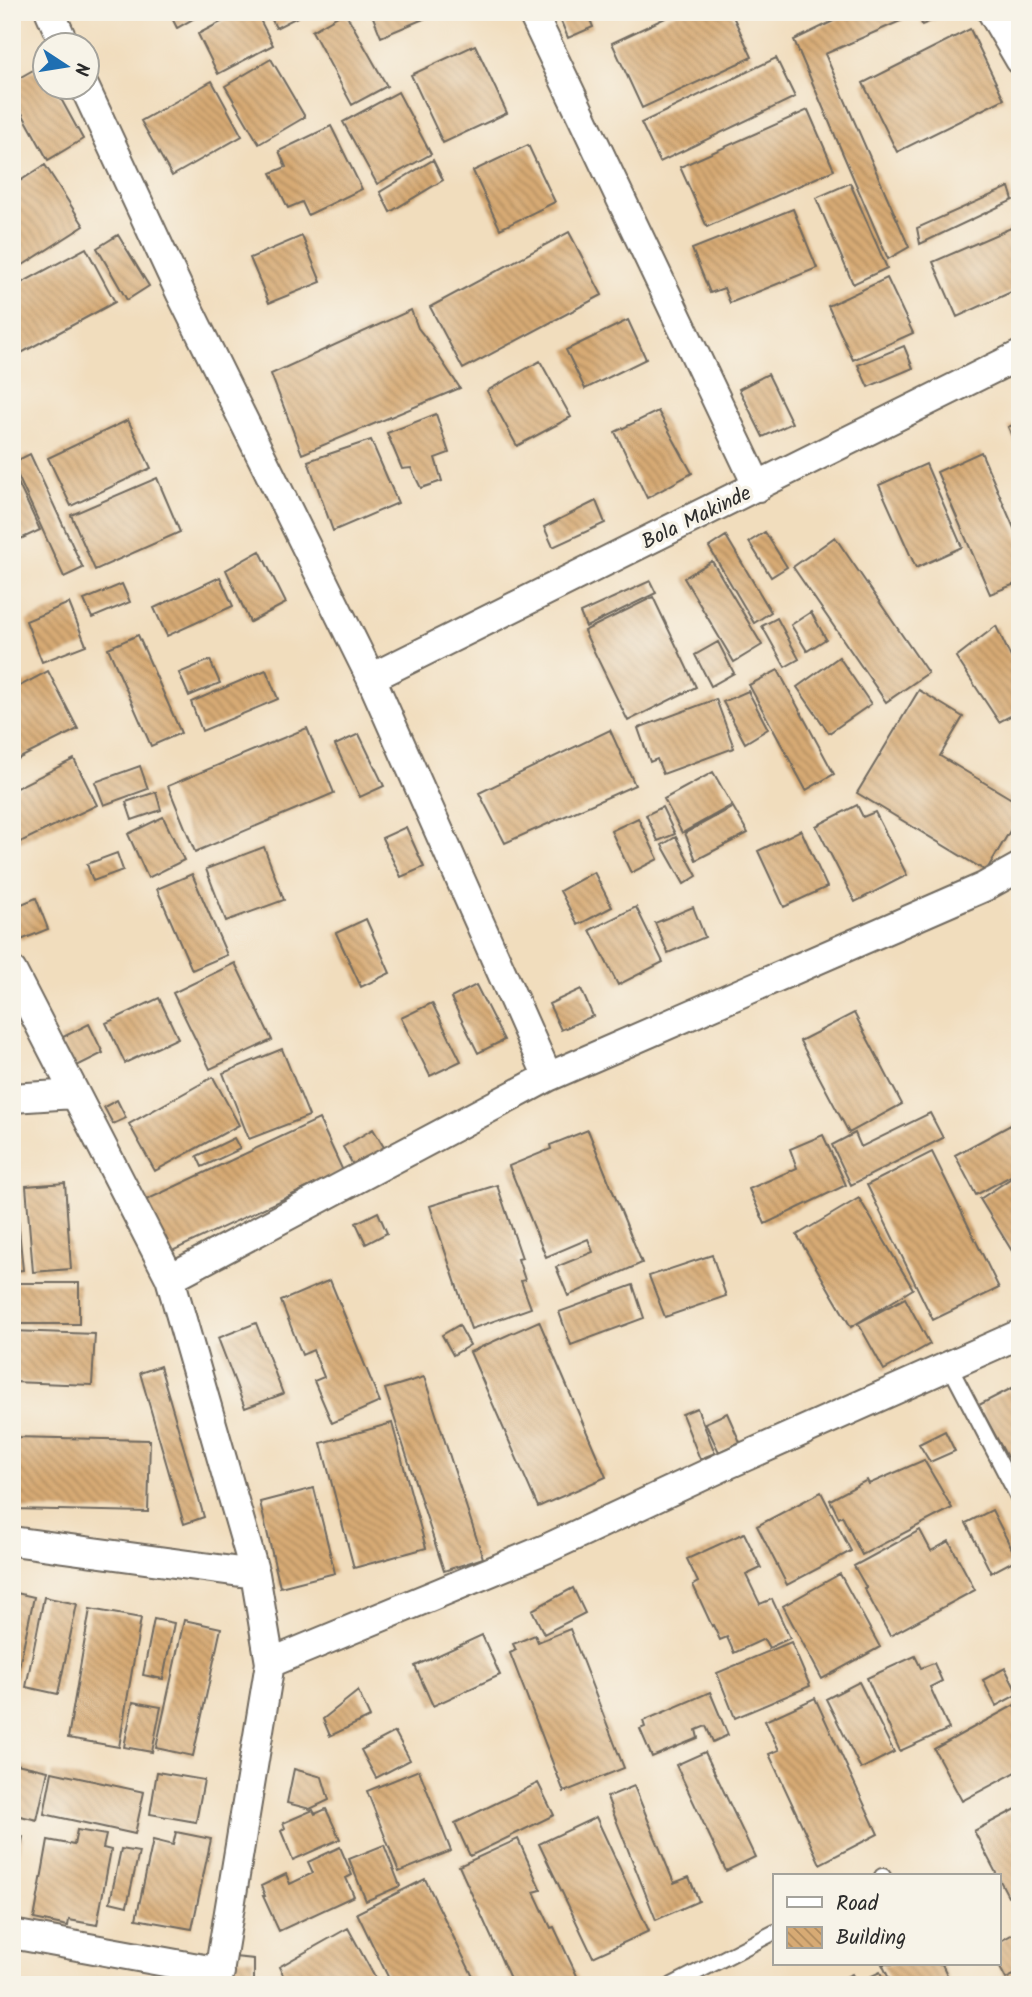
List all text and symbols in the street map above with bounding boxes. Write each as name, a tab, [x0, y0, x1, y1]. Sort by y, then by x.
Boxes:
north arrow	[32, 32, 102, 102]
text: N	[65, 60, 97, 78]
street label: Bola Makinde	[636, 477, 758, 559]
legend	[773, 1874, 1000, 1966]
text: Road	[836, 1888, 879, 1921]
text: Building	[836, 1922, 906, 1955]

